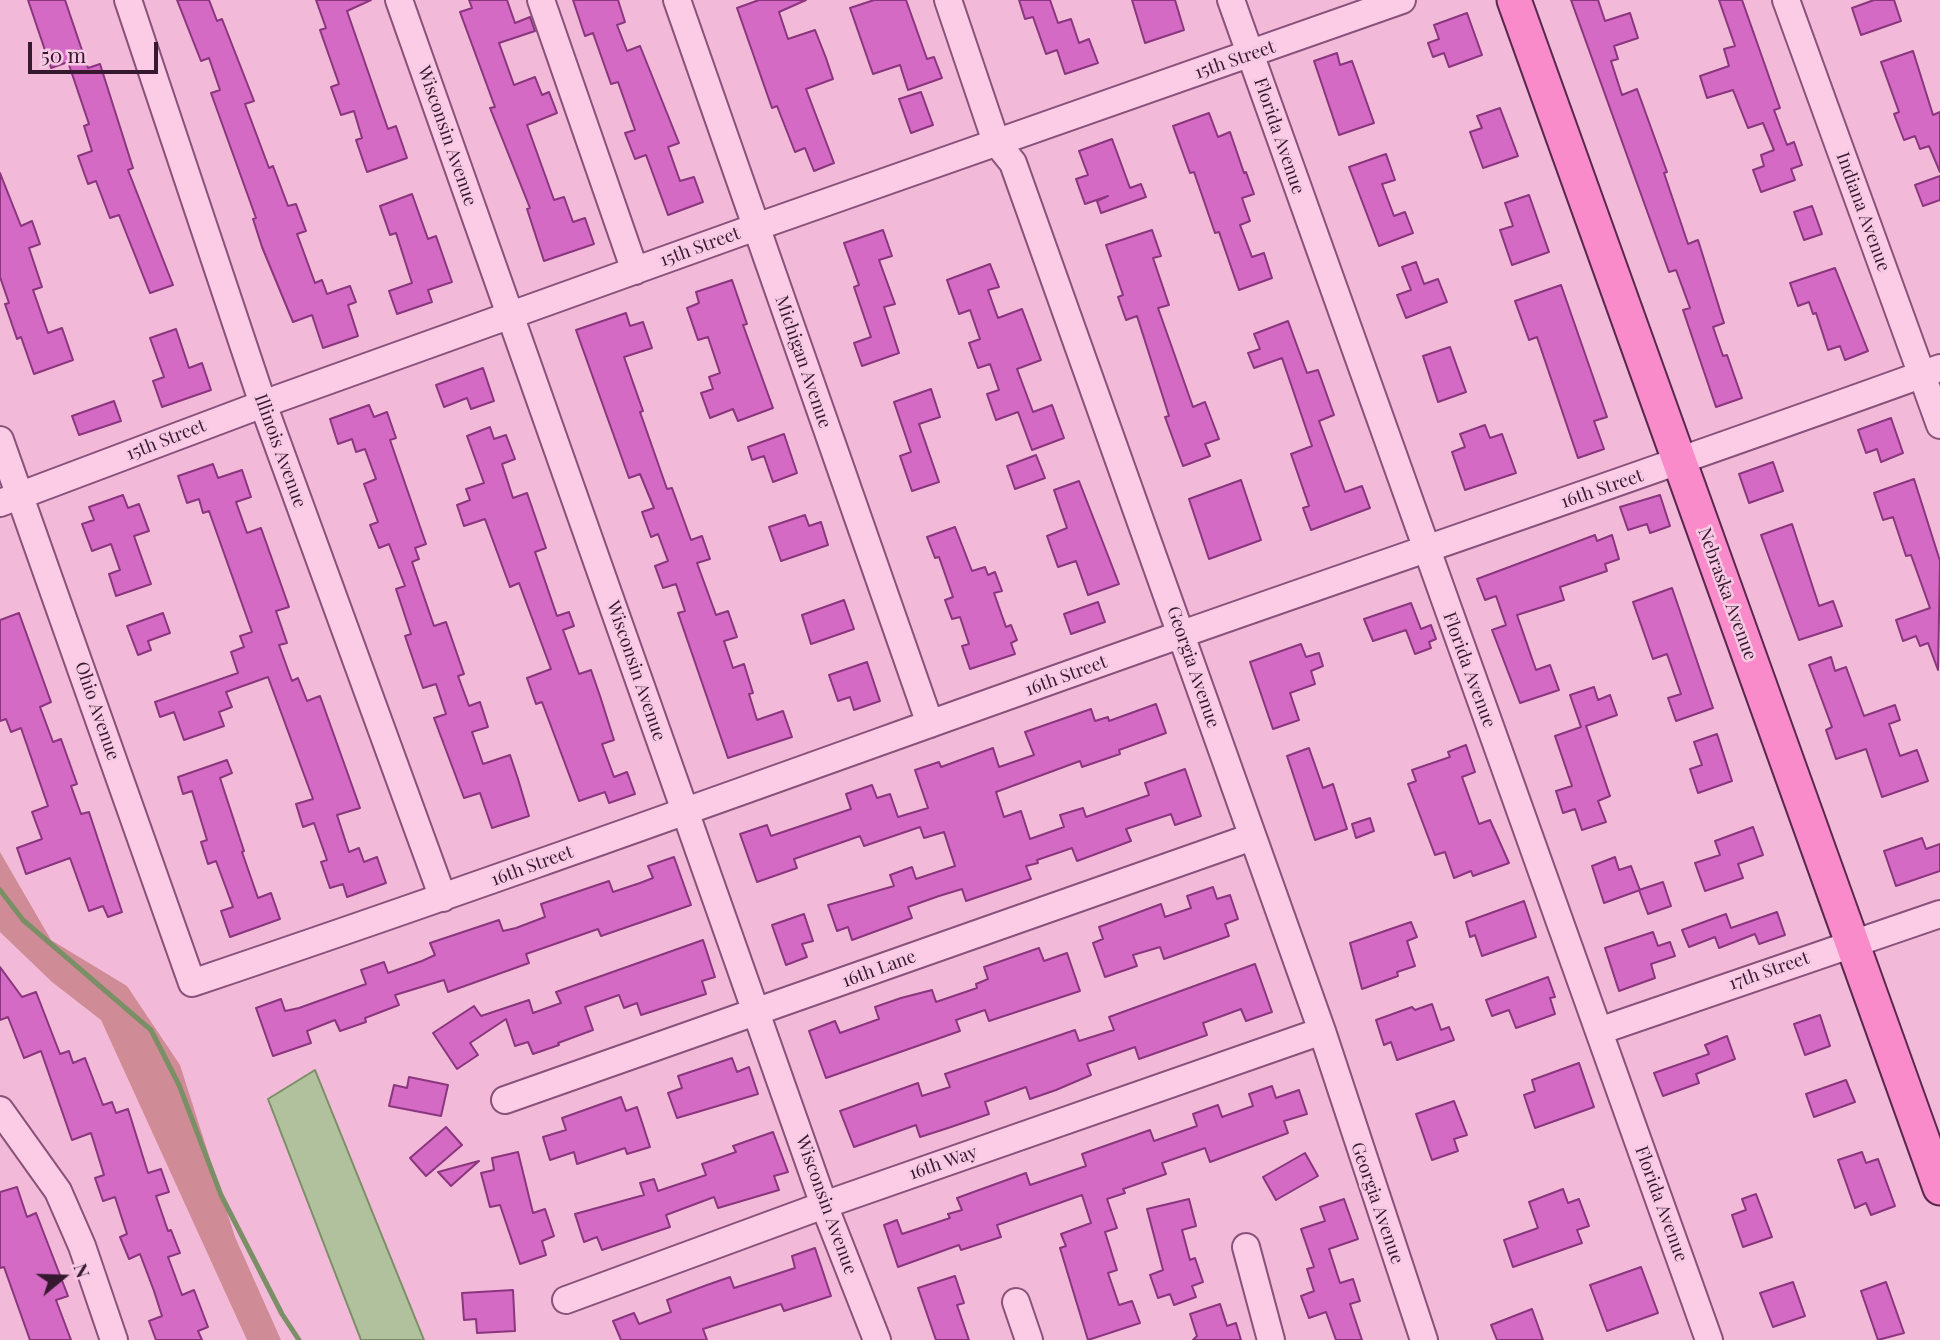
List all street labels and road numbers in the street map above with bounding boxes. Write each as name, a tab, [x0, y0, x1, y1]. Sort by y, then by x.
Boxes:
street label: 15th Street	[1192, 36, 1278, 84]
street label: Wisconsin Avenue	[413, 63, 481, 209]
street label: Florida Avenue	[1249, 75, 1309, 197]
street label: Indiana Avenue	[1831, 150, 1895, 274]
street label: 15th Street	[657, 223, 743, 271]
street label: Michigan Avenue	[770, 293, 836, 431]
street label: Illinois Avenue	[249, 391, 311, 511]
street label: 15th Street	[123, 415, 209, 465]
street label: 16th Street	[1558, 465, 1646, 513]
street label: Nebraska Avenue	[1693, 525, 1761, 663]
street label: Wisconsin Avenue	[602, 598, 670, 744]
street label: Georgia Avenue	[1162, 603, 1224, 731]
street label: Florida Avenue	[1438, 609, 1500, 731]
street label: 16th Street	[1022, 651, 1110, 701]
street label: Ohio Avenue	[70, 659, 124, 763]
street label: 16th Street	[488, 841, 576, 891]
street label: 16th Lane	[839, 946, 919, 992]
street label: 17th Street	[1726, 947, 1812, 995]
street label: Wisconsin Avenue	[791, 1132, 861, 1278]
street label: Georgia Avenue	[1346, 1139, 1408, 1267]
street label: 16th Way	[906, 1141, 980, 1185]
street label: Florida Avenue	[1630, 1143, 1692, 1265]

